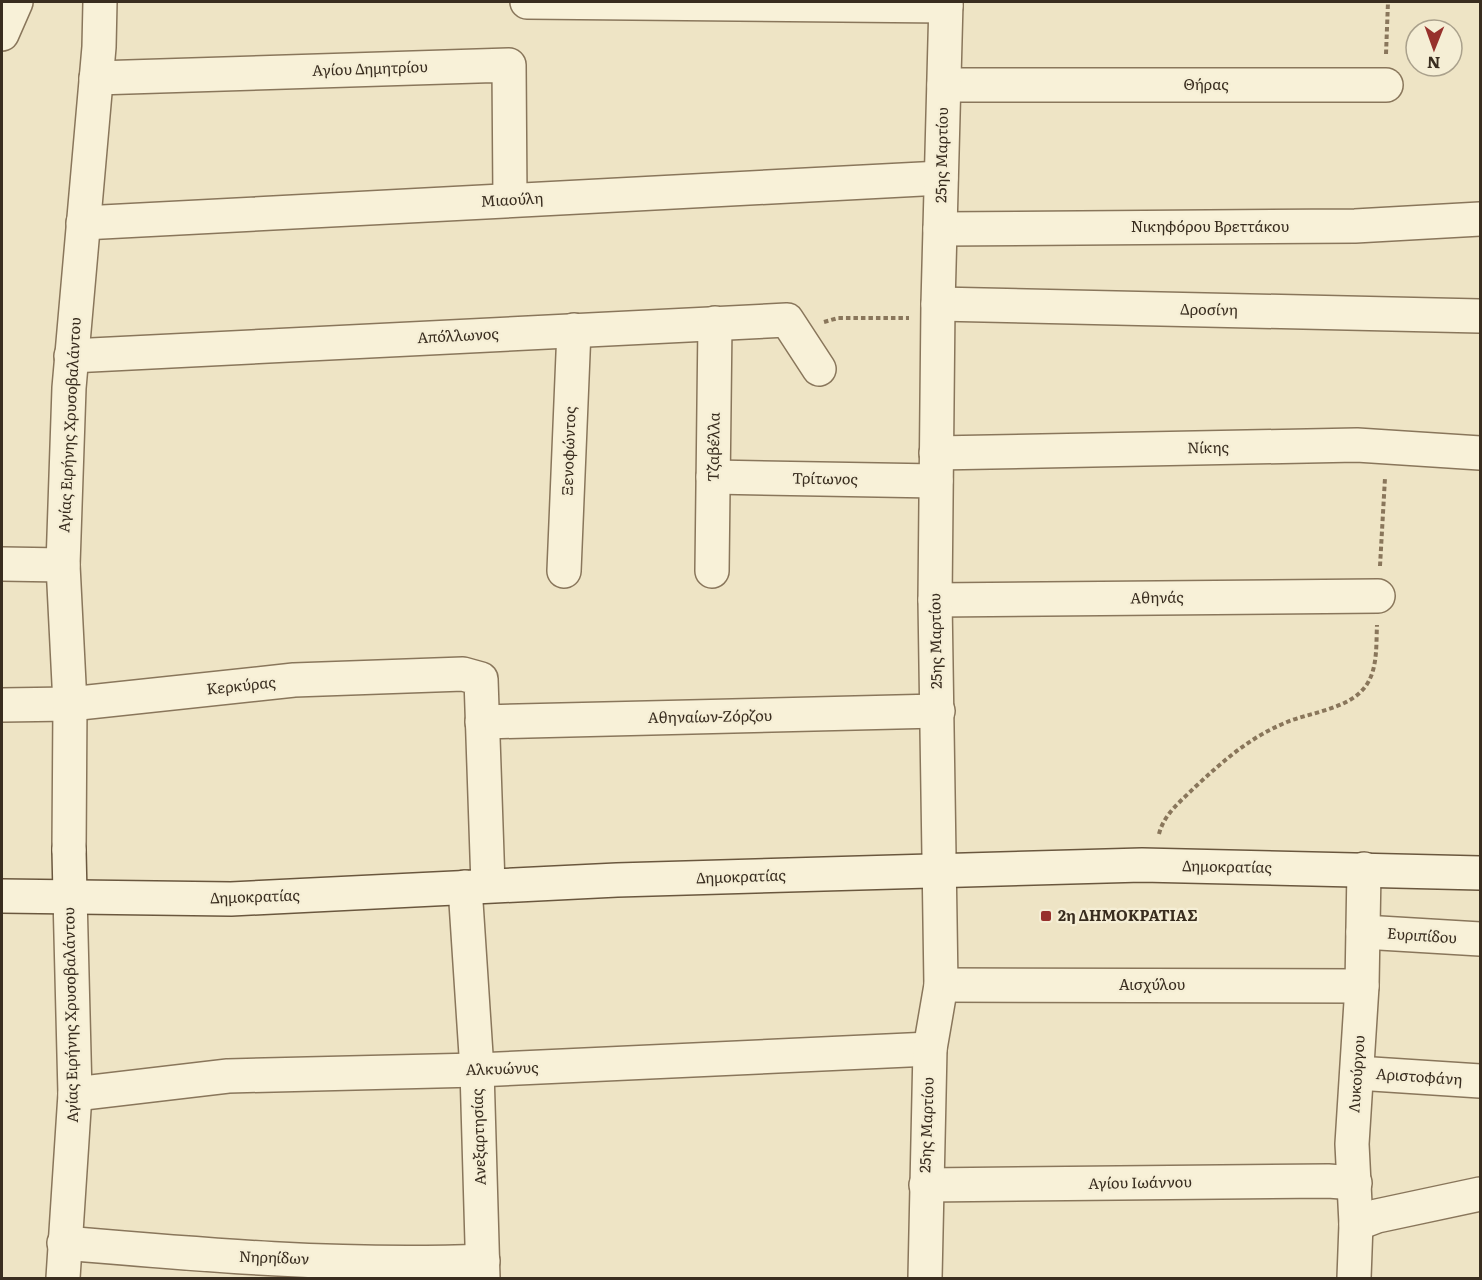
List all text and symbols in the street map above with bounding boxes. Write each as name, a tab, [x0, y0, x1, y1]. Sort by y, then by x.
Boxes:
north arrow	[1404, 18, 1464, 78]
text: N	[1427, 52, 1441, 76]
street label: Αγίου Δημητρίου	[312, 54, 428, 81]
street label: Θήρας	[1183, 72, 1229, 95]
street label: 25ης Μαρτίου	[928, 107, 953, 203]
street label: Μιαούλη	[480, 185, 544, 212]
street label: Νικηφόρου Βρεττάκου	[1131, 214, 1289, 237]
street label: Δροσίνη	[1180, 296, 1238, 321]
street label: Αγίας Ειρήνης Χρυσοβαλάντου	[51, 316, 86, 533]
street label: Απόλλωνος	[417, 321, 500, 348]
street label: Ξενοφώντος	[554, 405, 581, 496]
street label: Τζαβέλλα	[700, 412, 725, 482]
street label: Νίκης	[1187, 435, 1230, 458]
street label: Τρίτωνος	[792, 465, 859, 490]
street label: Αθηνάς	[1130, 585, 1184, 608]
street label: 25ης Μαρτίου	[922, 593, 947, 689]
street label: Κερκύρας	[205, 669, 277, 700]
street label: Αθηναίων-Ζόρζου	[648, 703, 773, 728]
street label: Δημοκρατίας	[1182, 853, 1273, 878]
street label: Δημοκρατίας	[696, 862, 787, 889]
street label: Δημοκρατίας	[210, 882, 301, 909]
place label: 2η ΔΗΜΟΚΡΑΤΙΑΣ	[1058, 903, 1198, 926]
street label: Αγίας Ειρήνης Χρυσοβαλάντου	[56, 907, 83, 1123]
marker: 2η ΔΗΜΟΚΡΑΤΙΑΣ	[1039, 909, 1053, 923]
street label: Ευριπίδου	[1386, 921, 1458, 948]
street label: Αισχύλου	[1119, 972, 1186, 995]
street label: Λυκούργου	[1341, 1034, 1370, 1114]
street label: Αλκυώνυς	[465, 1055, 539, 1080]
street label: Αριστοφάνη	[1375, 1061, 1463, 1090]
street label: 25ης Μαρτίου	[912, 1076, 939, 1173]
street label: Ανεξαρτησίας	[464, 1088, 491, 1186]
street label: Αγίου Ιωάννου	[1088, 1169, 1192, 1194]
street label: Νηρηίδων	[238, 1244, 310, 1269]

